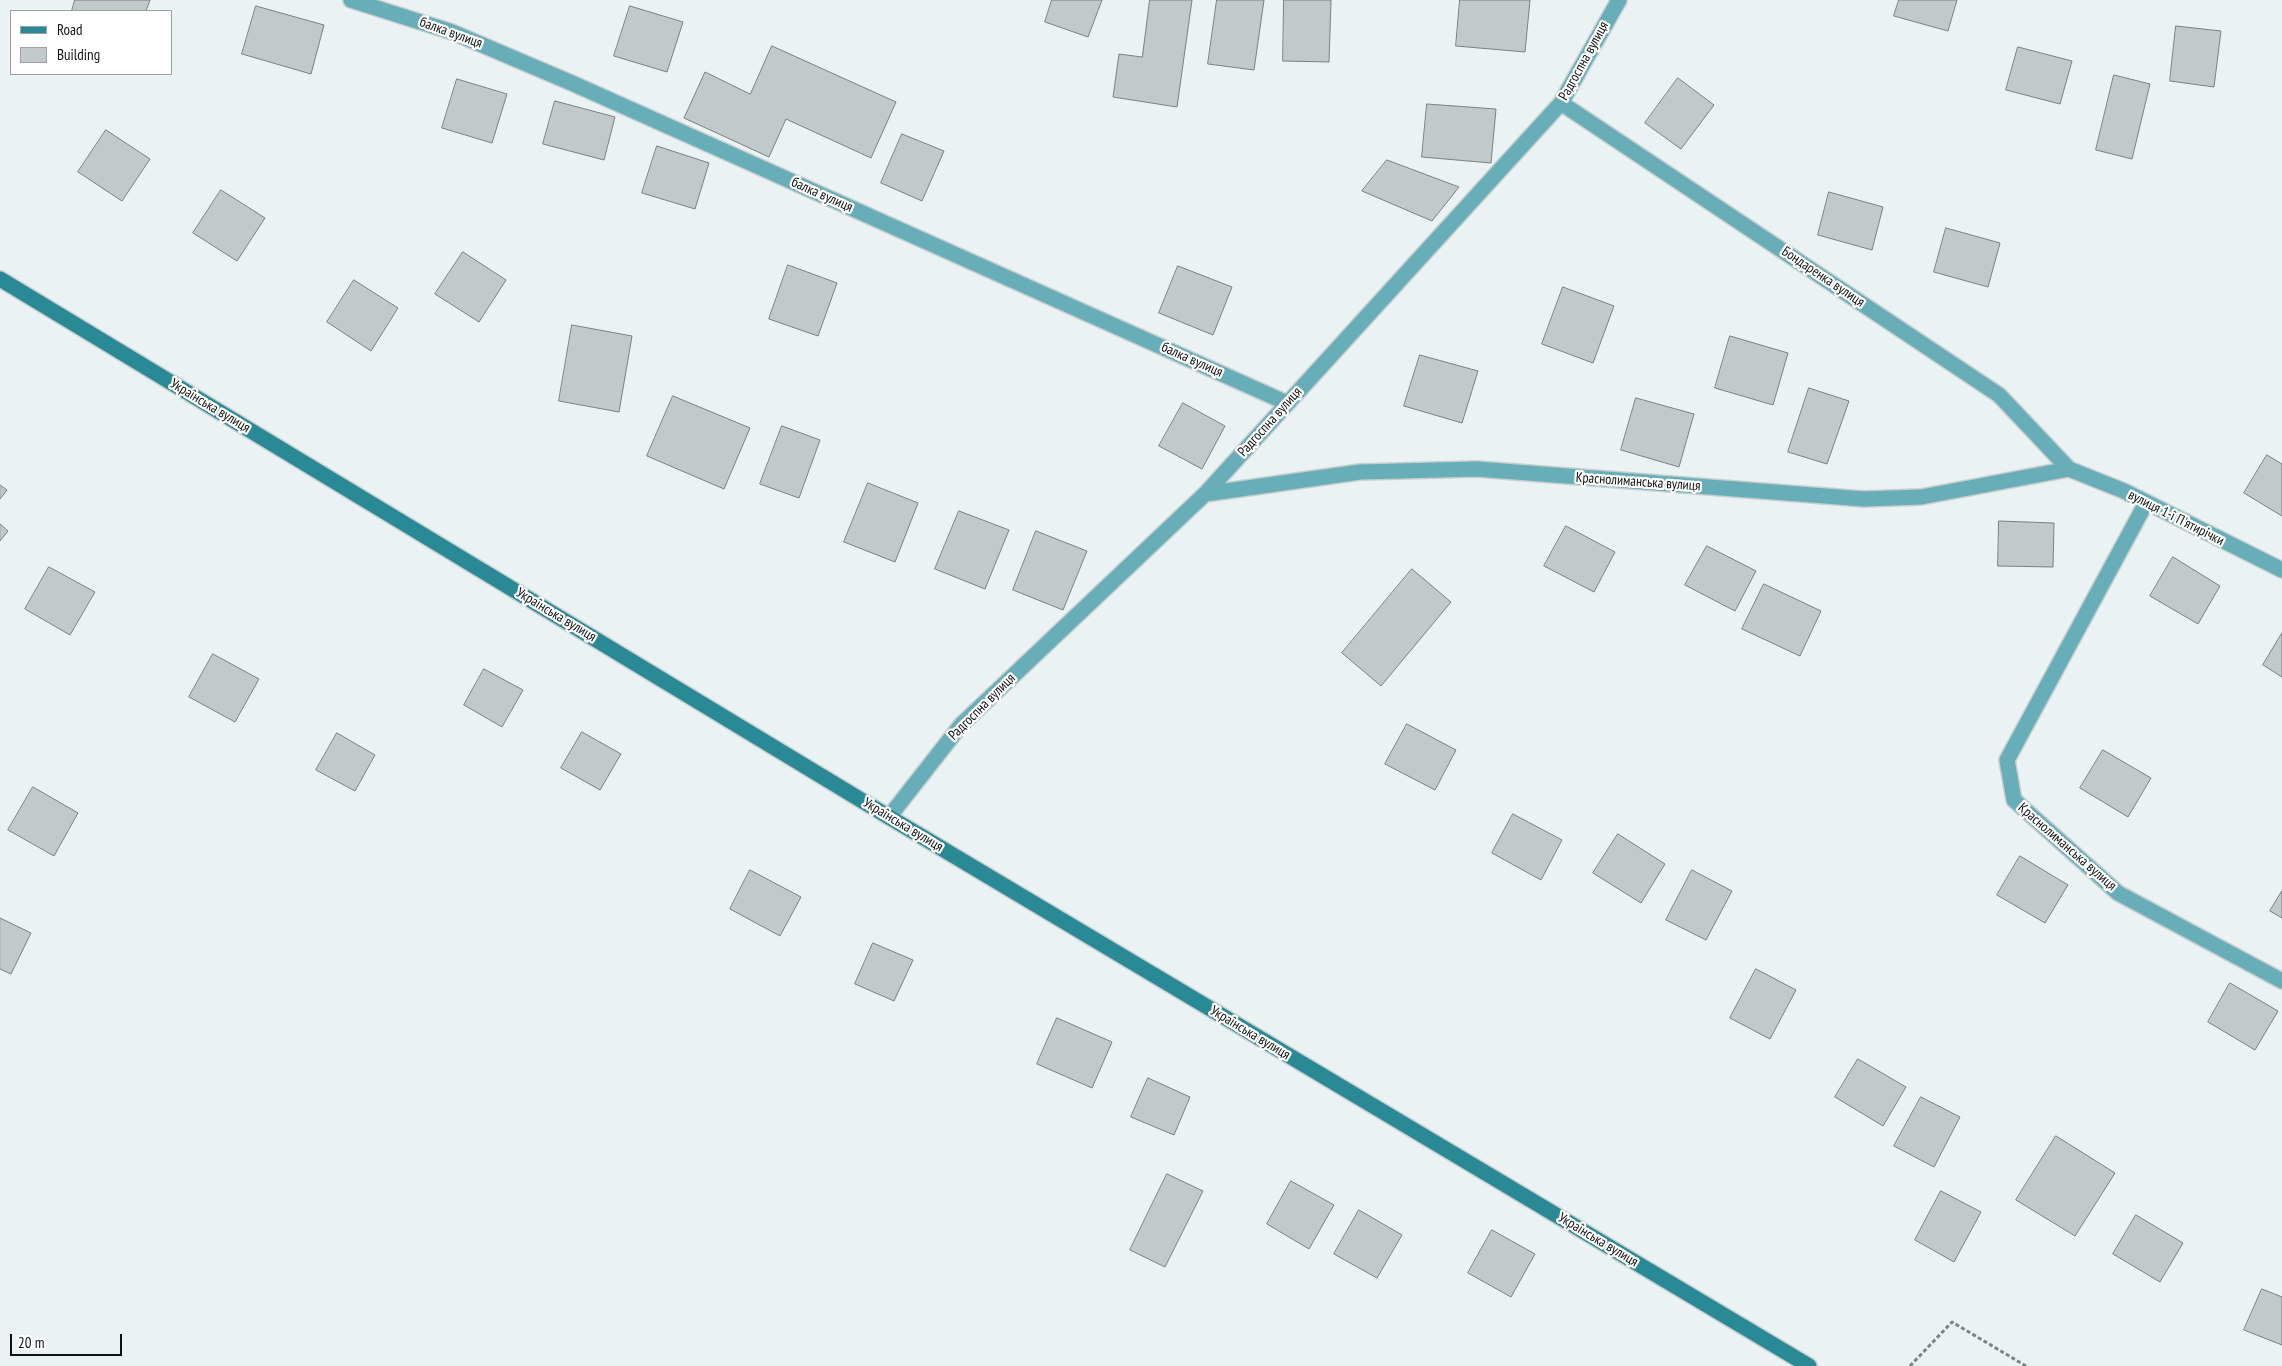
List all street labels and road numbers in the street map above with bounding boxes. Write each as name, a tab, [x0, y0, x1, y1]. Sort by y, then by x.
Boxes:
street label: балка вулиця	[417, 14, 485, 52]
street label: Радгоспна вулиця	[1555, 19, 1613, 103]
street label: балка вулиця	[789, 174, 855, 216]
street label: Бондаренка вулиця	[1778, 243, 1868, 311]
street label: балка вулиця	[1159, 339, 1225, 381]
street label: Українська вулиця	[167, 375, 253, 437]
street label: Радгоспна вулиця	[1234, 384, 1306, 460]
street label: Краснолиманська вулиця	[1575, 469, 1701, 495]
street label: вулиця 1-ї П'ятирічки	[2125, 487, 2227, 549]
street label: Українська вулиця	[513, 584, 599, 646]
street label: Радгоспна вулиця	[945, 670, 1019, 744]
street label: Українська вулиця	[860, 794, 946, 856]
street label: Краснолиманська вулиця	[2014, 800, 2120, 894]
street label: Українська вулиця	[1207, 1002, 1293, 1064]
street label: Українська вулиця	[1555, 1209, 1641, 1271]

